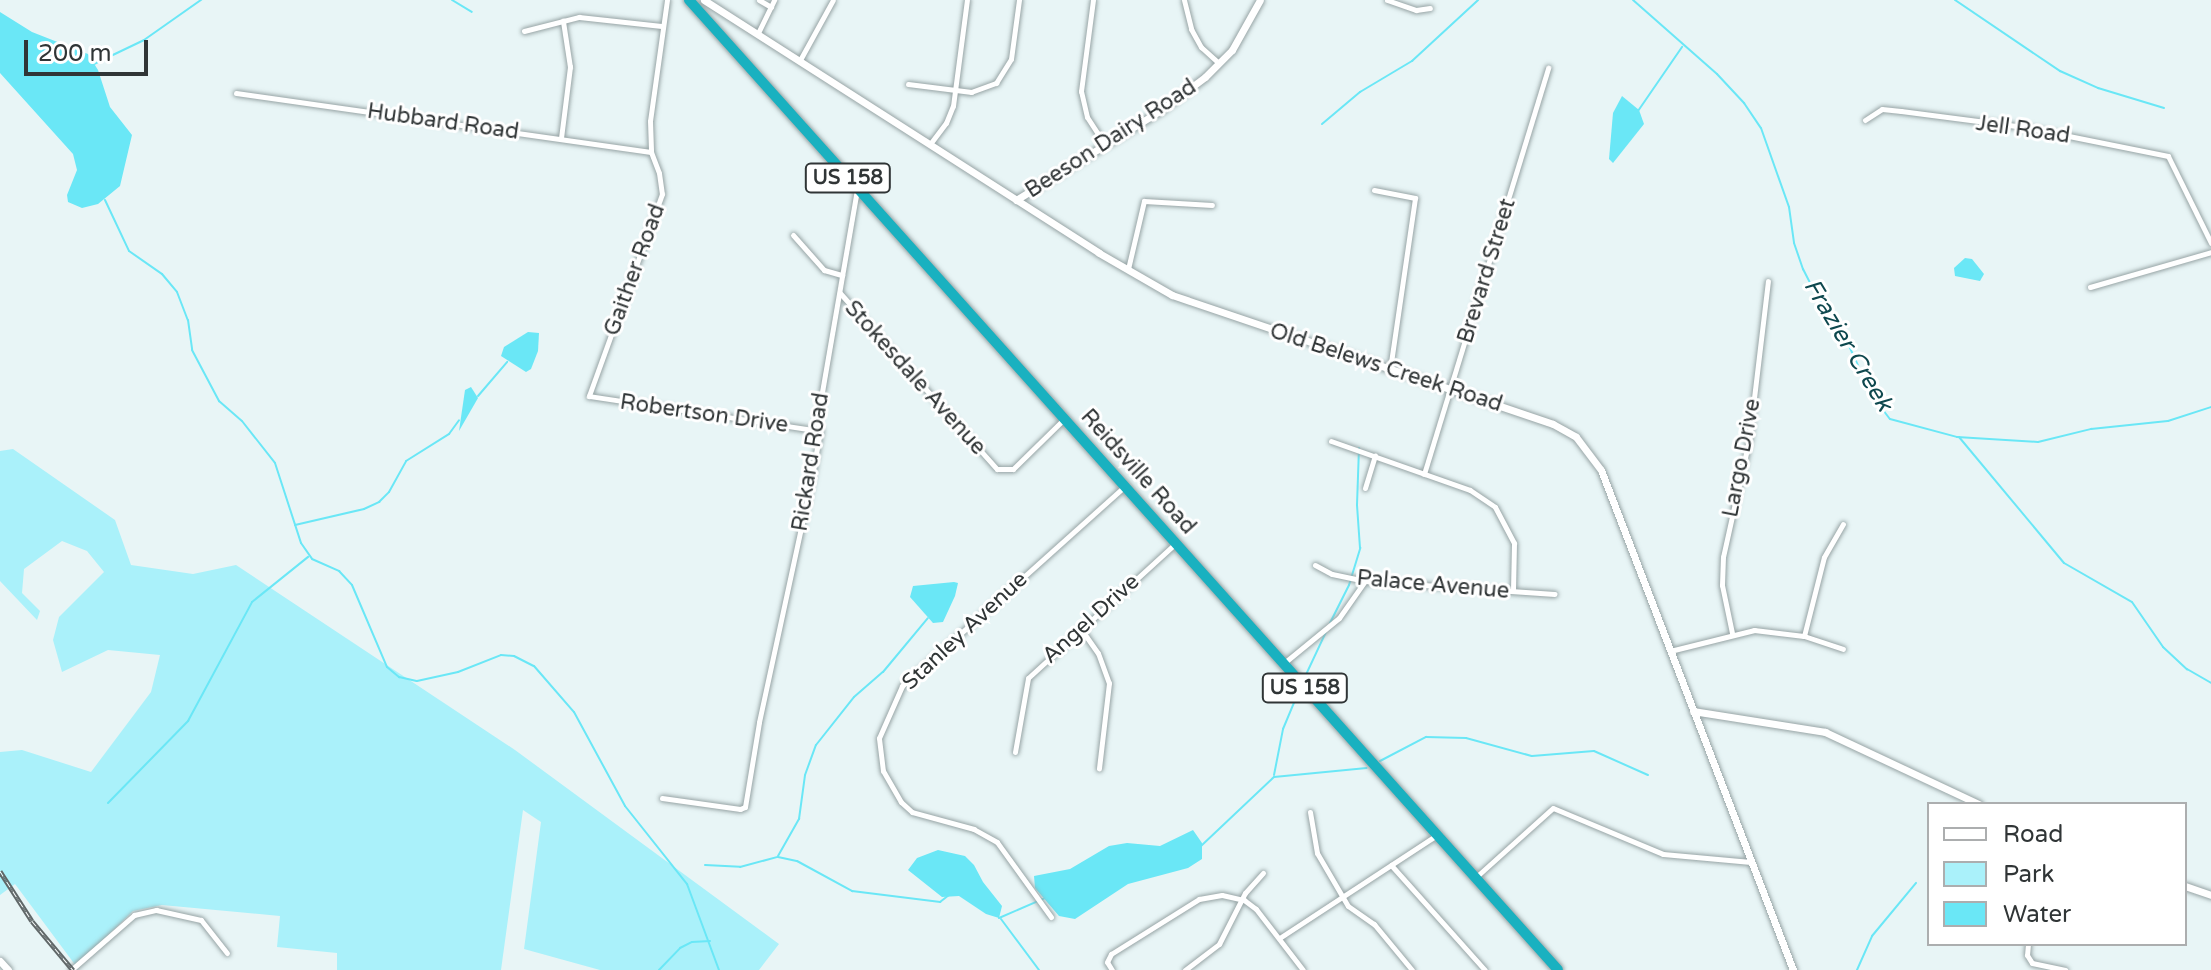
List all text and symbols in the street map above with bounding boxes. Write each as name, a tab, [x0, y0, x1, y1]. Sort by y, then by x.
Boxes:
scale bar	[28, 24, 152, 74]
text: 200 m	[38, 39, 112, 68]
street label: Beeson Dairy Road	[1021, 74, 1201, 204]
street label: Hubbard Road	[365, 98, 521, 146]
street label: Jell Road	[1974, 110, 2072, 150]
road number: US 158	[804, 162, 892, 194]
street label: Brevard Street	[1452, 195, 1522, 347]
street label: Gaither Road	[599, 201, 671, 339]
water label: Frazier Creek	[1797, 274, 1899, 416]
street label: Stokesdale Avenue	[839, 296, 991, 460]
street label: Old Belews Creek Road	[1266, 318, 1506, 418]
street label: Robertson Drive	[618, 389, 790, 439]
street label: Rickard Road	[787, 391, 835, 533]
street label: Largo Drive	[1718, 396, 1766, 520]
street label: Reidsville Road	[1075, 404, 1201, 540]
street label: Palace Avenue	[1356, 565, 1510, 605]
street label: Stanley Avenue	[897, 566, 1033, 696]
street label: Angel Drive	[1037, 569, 1145, 669]
road number: US 158	[1261, 672, 1349, 704]
legend	[1927, 802, 2187, 946]
text: Road	[2003, 820, 2063, 849]
text: Park	[2003, 860, 2054, 889]
text: Water	[2003, 900, 2071, 929]

